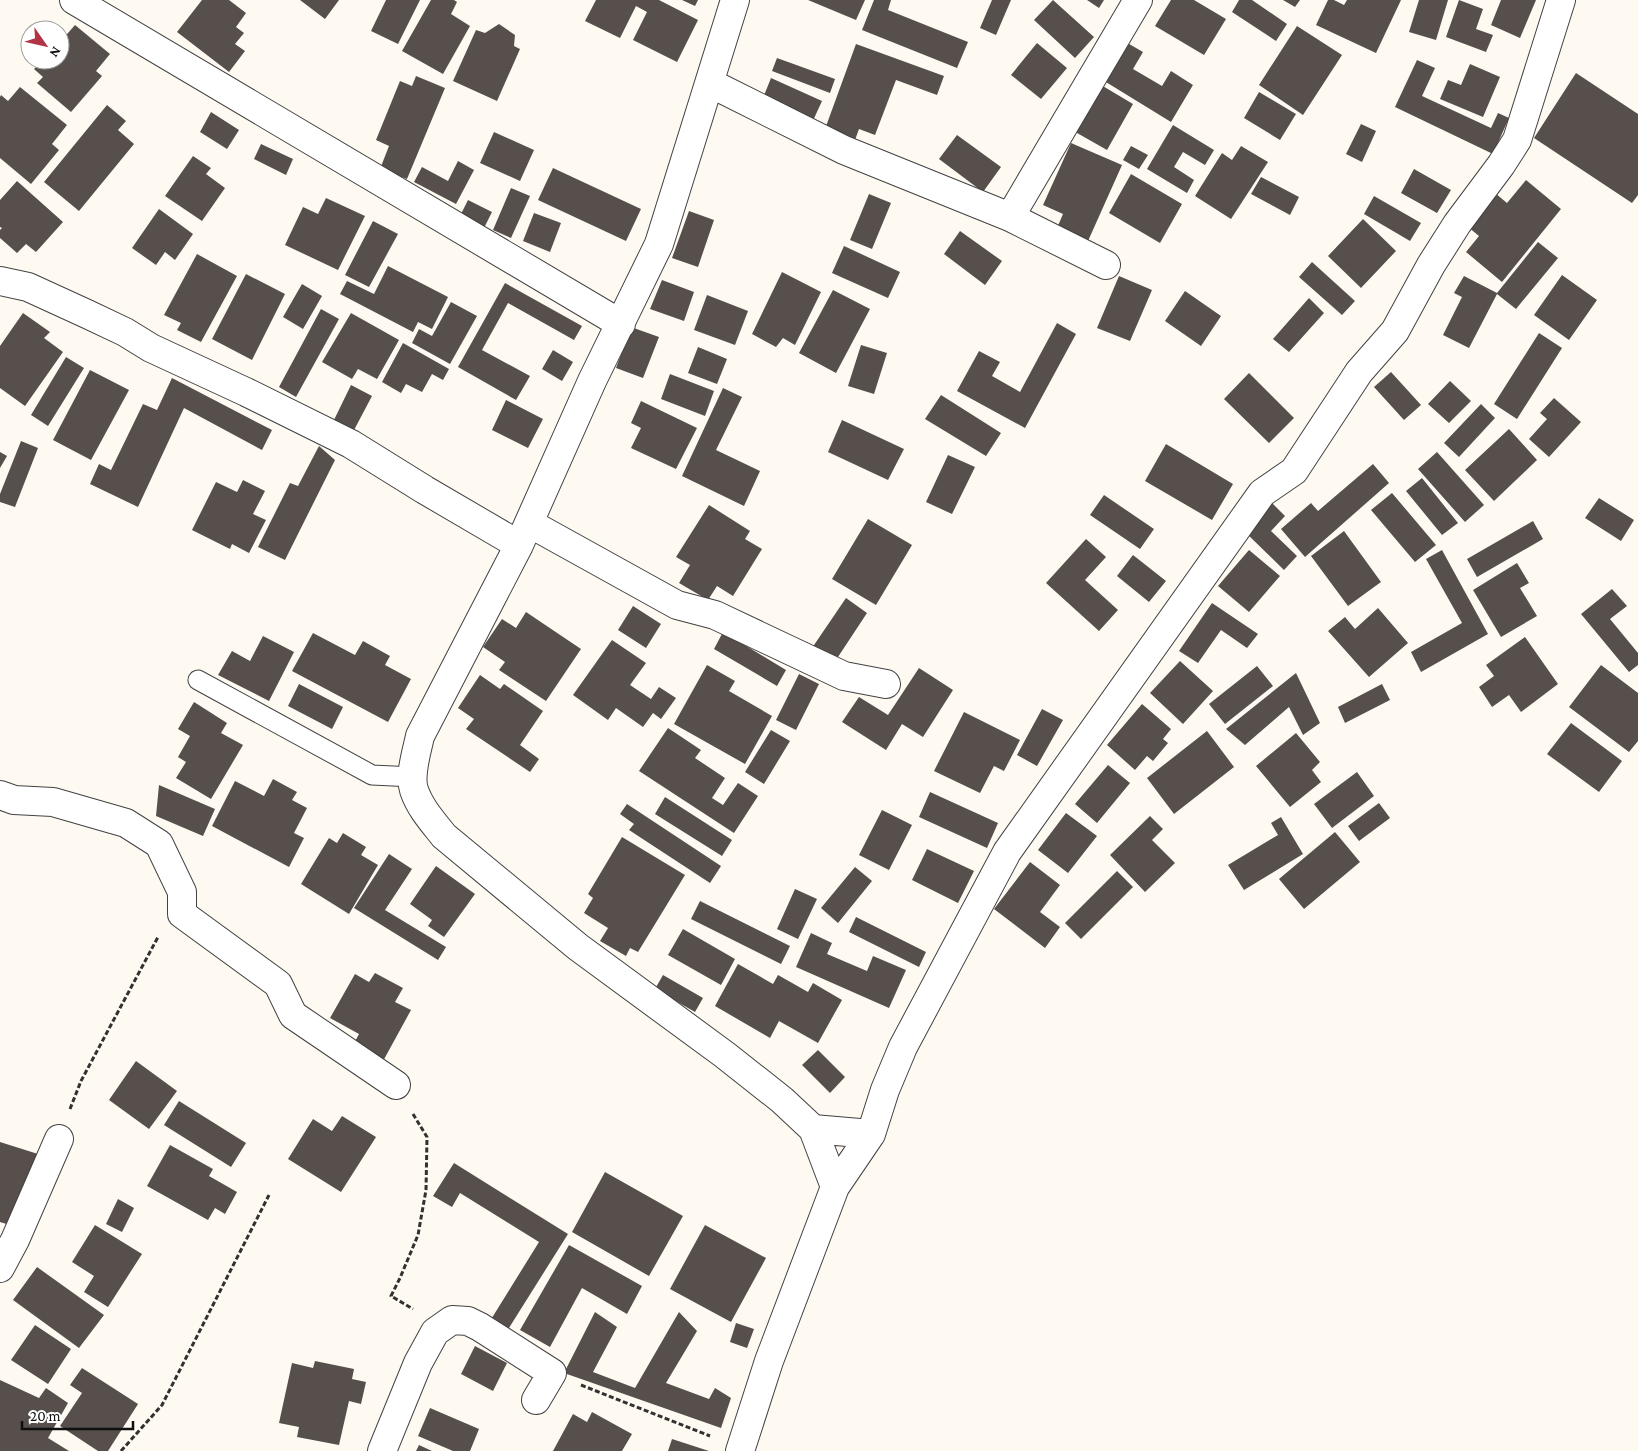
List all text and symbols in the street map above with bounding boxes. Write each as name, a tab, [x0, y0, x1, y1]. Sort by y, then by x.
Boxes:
north arrow	[20, 20, 70, 70]
text: N	[46, 44, 65, 61]
scale bar	[22, 1398, 134, 1430]
text: 20 m	[30, 1408, 61, 1424]

